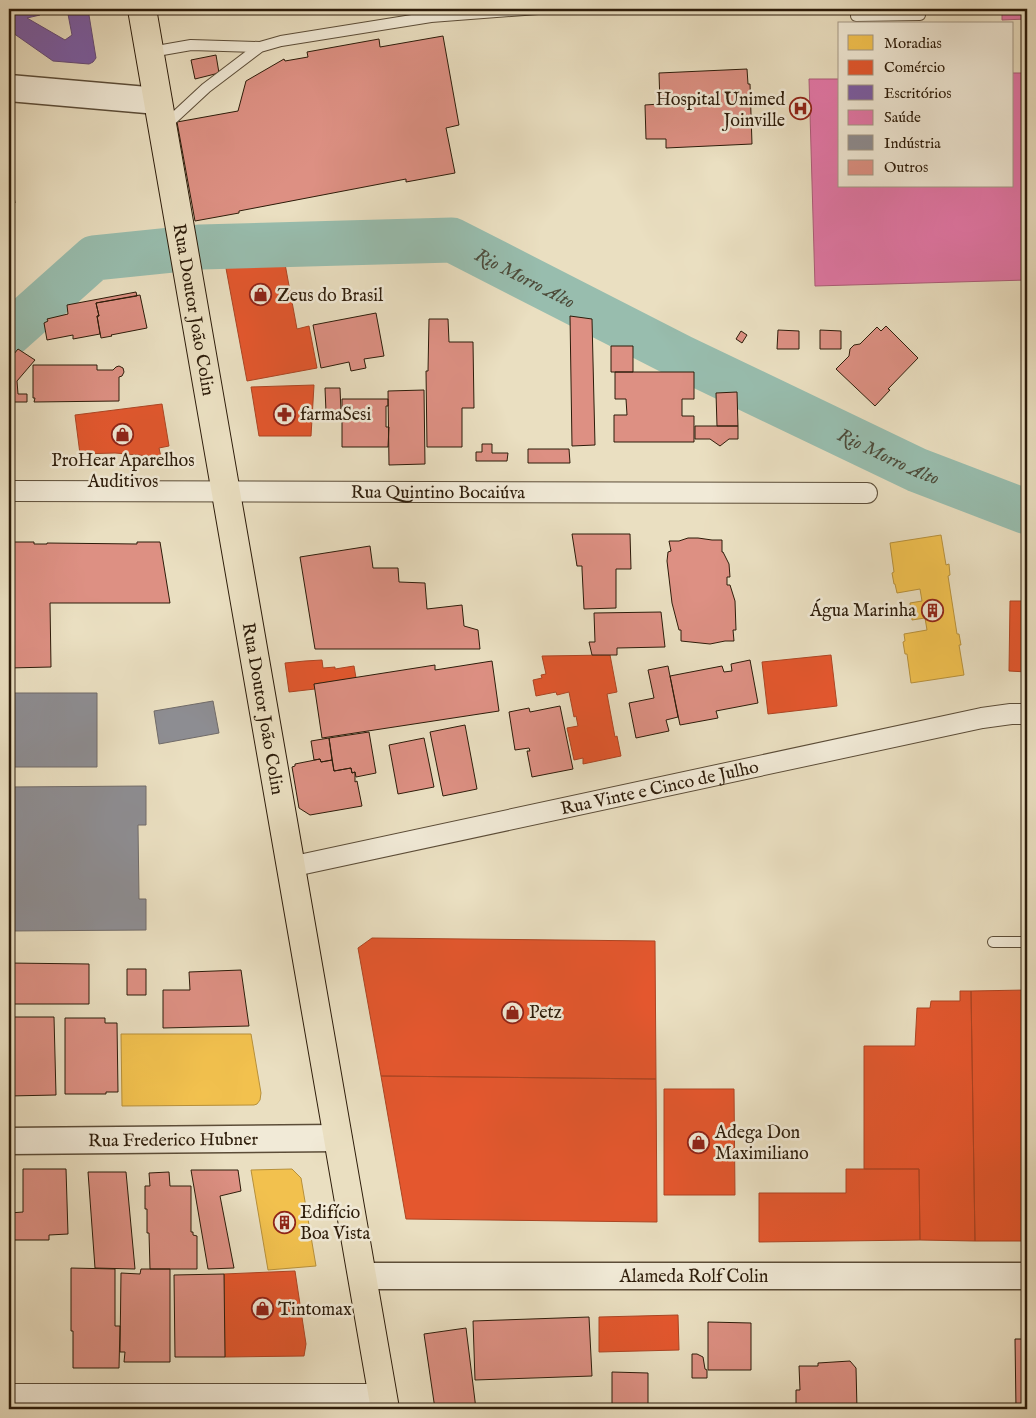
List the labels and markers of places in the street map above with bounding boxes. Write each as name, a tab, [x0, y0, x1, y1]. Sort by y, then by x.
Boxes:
place label: Hospital Unimed Joinville	[656, 89, 785, 133]
hospital icon: Hospital Unimed Joinville	[789, 97, 813, 121]
shop icon: Zeus do Brasil	[249, 283, 273, 307]
place label: Zeus do Brasil	[277, 285, 383, 308]
pharmacy icon: farmaSesi	[272, 402, 296, 426]
place label: farmaSesi	[300, 404, 371, 427]
shop icon: ProHear Aparelhos Auditivos	[111, 423, 135, 447]
place label: ProHear Aparelhos Auditivos	[51, 450, 195, 494]
place label: Água Marinha	[809, 598, 916, 623]
building icon: Água Marinha	[920, 598, 944, 622]
shop icon: Petz	[501, 1000, 525, 1024]
place label: Petz	[529, 1002, 562, 1025]
place label: Adega Don Maximiliano	[714, 1122, 809, 1166]
shop icon: Adega Don Maximiliano	[687, 1130, 711, 1154]
place label: Edifício Boa Vista	[300, 1202, 370, 1246]
building icon: Edifício Boa Vista	[272, 1210, 296, 1234]
shop icon: Tintomax	[250, 1297, 274, 1321]
place label: Tintomax	[278, 1299, 352, 1322]

